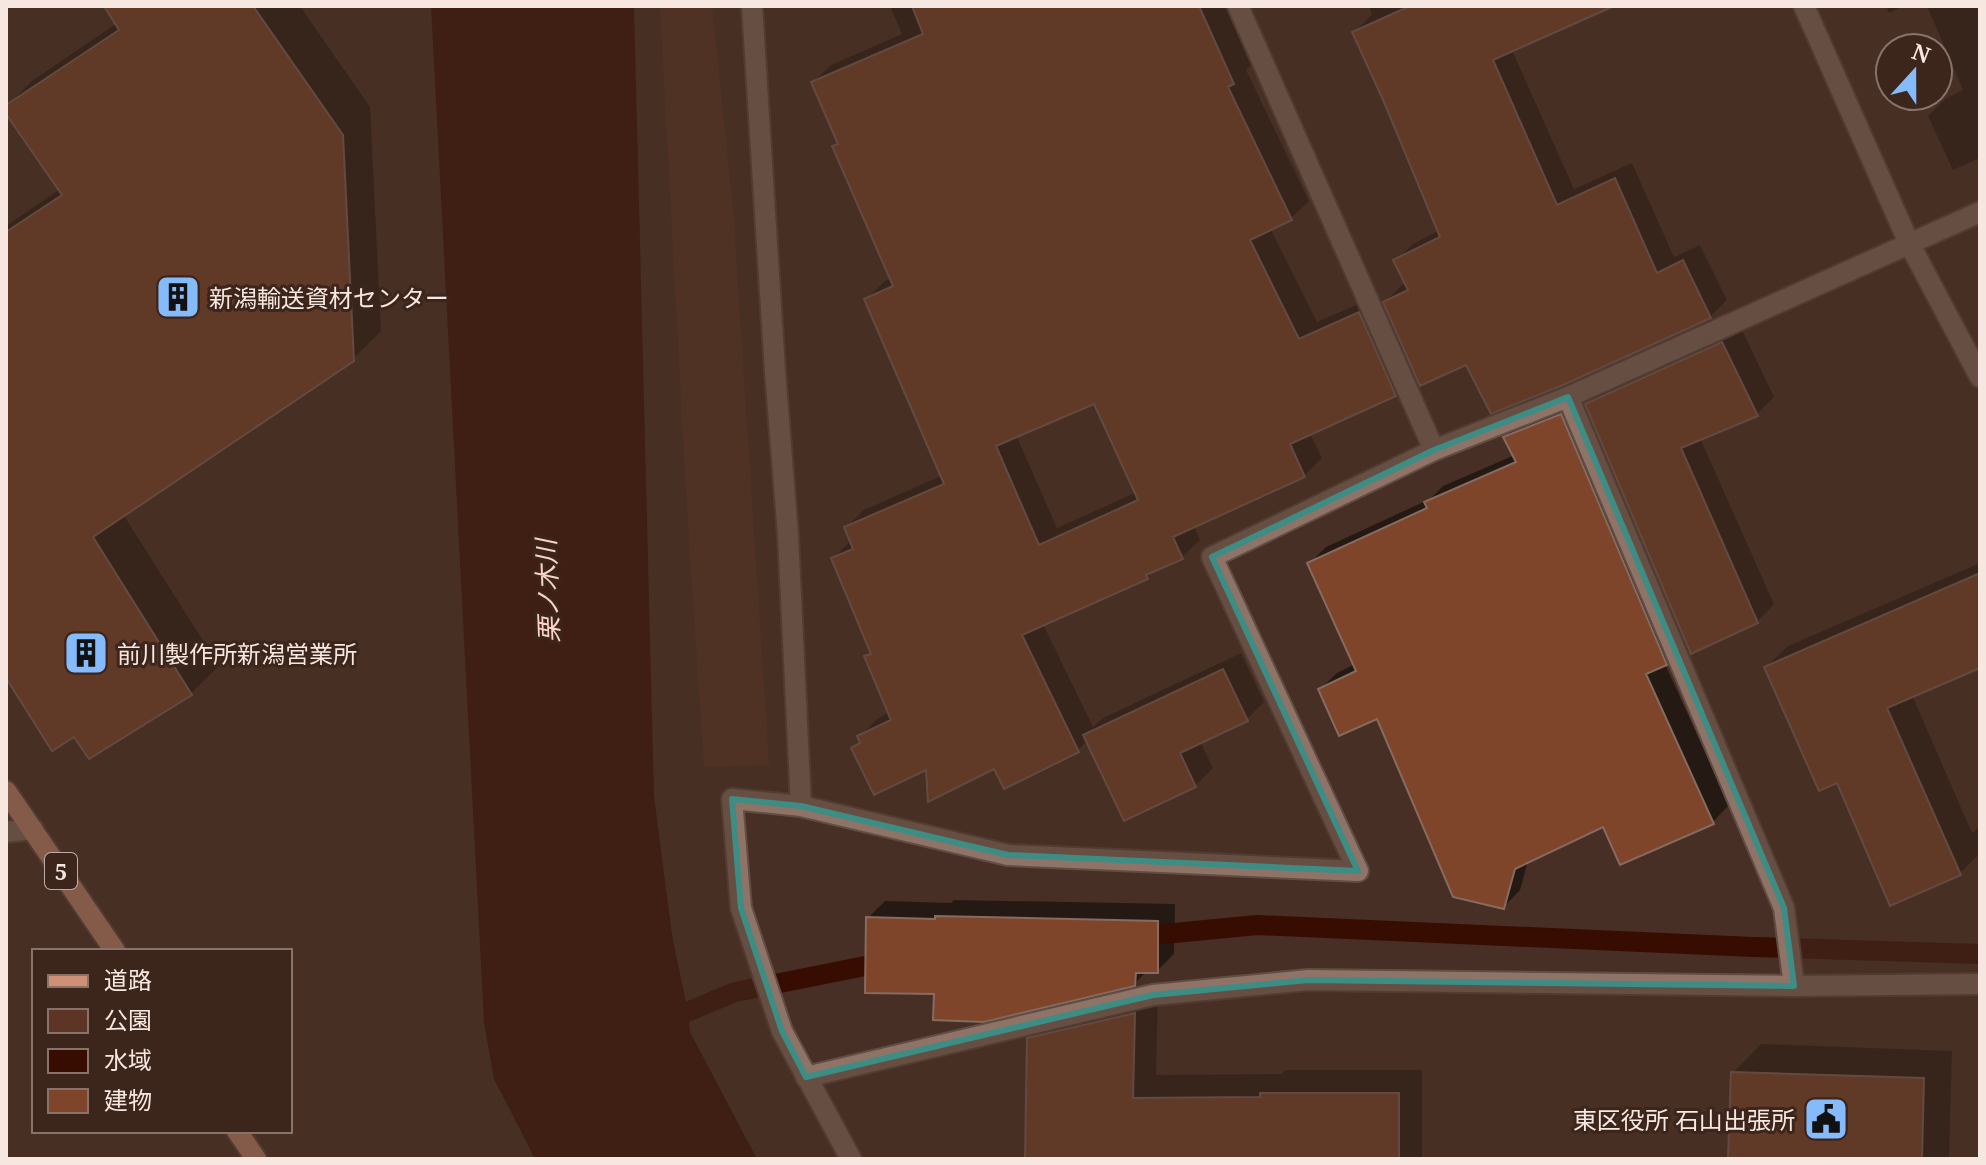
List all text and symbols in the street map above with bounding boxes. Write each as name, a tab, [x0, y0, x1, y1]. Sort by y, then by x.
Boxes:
north arrow	[1874, 32, 1954, 112]
text: N	[1908, 35, 1935, 70]
building icon: 新潟輸送資材センター	[154, 273, 202, 321]
place label: 新潟輸送資材センター	[209, 281, 449, 314]
water label: 栗ノ木川	[527, 535, 567, 644]
building icon: 前川製作所新潟営業所	[62, 629, 110, 677]
place label: 前川製作所新潟営業所	[117, 637, 357, 670]
road number: 5	[45, 853, 77, 889]
legend	[32, 949, 292, 1133]
text: 道路	[104, 963, 152, 996]
text: 公園	[104, 1003, 152, 1036]
text: 水域	[104, 1043, 152, 1076]
text: 建物	[104, 1083, 152, 1116]
public building icon: 東区役所 石山出張所	[1802, 1095, 1850, 1143]
place label: 東区役所 石山出張所	[1573, 1103, 1795, 1136]

